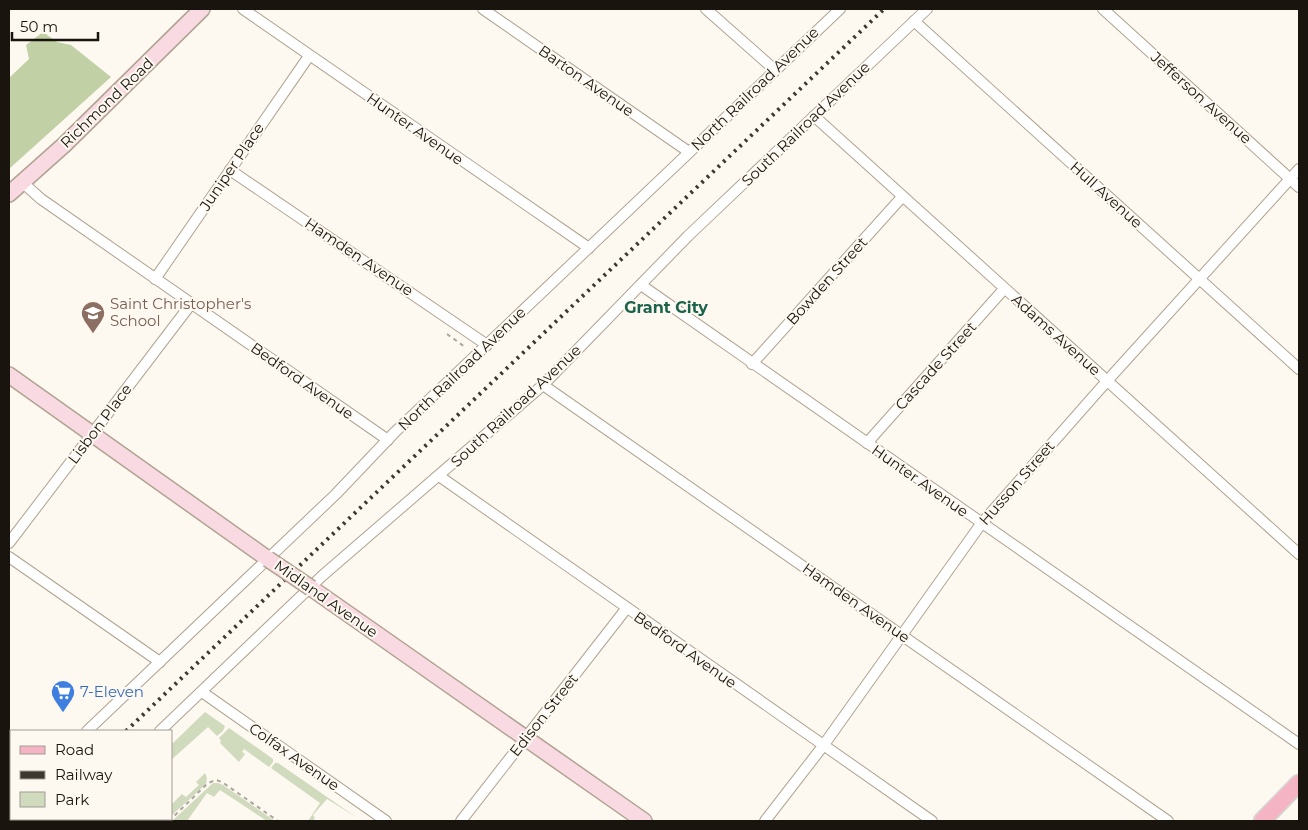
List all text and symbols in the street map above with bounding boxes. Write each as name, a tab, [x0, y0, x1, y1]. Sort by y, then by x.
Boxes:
scale bar	[12, 10, 99, 42]
text: 50 m	[20, 17, 58, 36]
street label: North Railroad Avenue	[687, 23, 823, 155]
street label: Barton Avenue	[535, 41, 638, 121]
street label: Jefferson Avenue	[1146, 47, 1256, 148]
street label: Richmond Road	[56, 53, 157, 152]
street label: South Railroad Avenue	[737, 57, 874, 190]
street label: Hunter Avenue	[363, 88, 467, 169]
street label: Juniper Place	[195, 119, 268, 215]
street label: Hull Avenue	[1066, 157, 1146, 232]
street label: Hamden Avenue	[301, 213, 417, 300]
street label: Bowden Street	[782, 233, 871, 329]
street label: Adams Avenue	[1008, 290, 1105, 380]
place label: Saint Christopher's School	[110, 294, 251, 330]
district label: Grant City	[624, 298, 708, 317]
school or university icon: Saint Christopher's School	[80, 300, 106, 334]
street label: North Railroad Avenue	[394, 303, 530, 435]
street label: Cascade Street	[891, 318, 980, 414]
street label: Bedford Avenue	[247, 338, 357, 423]
street label: South Railroad Avenue	[447, 340, 585, 471]
street label: Lisbon Place	[63, 380, 136, 467]
street label: Husson Street	[975, 437, 1058, 529]
street label: Hunter Avenue	[868, 440, 972, 521]
street label: Midland Avenue	[271, 556, 382, 641]
street label: Hamden Avenue	[799, 558, 914, 647]
street label: Bedford Avenue	[630, 607, 740, 692]
street label: Edison Street	[505, 669, 582, 760]
supermarket icon: 7-Eleven	[50, 679, 76, 713]
place label: 7-Eleven	[80, 682, 144, 701]
street label: Colfax Avenue	[245, 718, 343, 795]
legend	[10, 730, 172, 820]
text: Road	[55, 740, 94, 759]
text: Railway	[55, 765, 113, 784]
text: Park	[55, 790, 89, 809]

